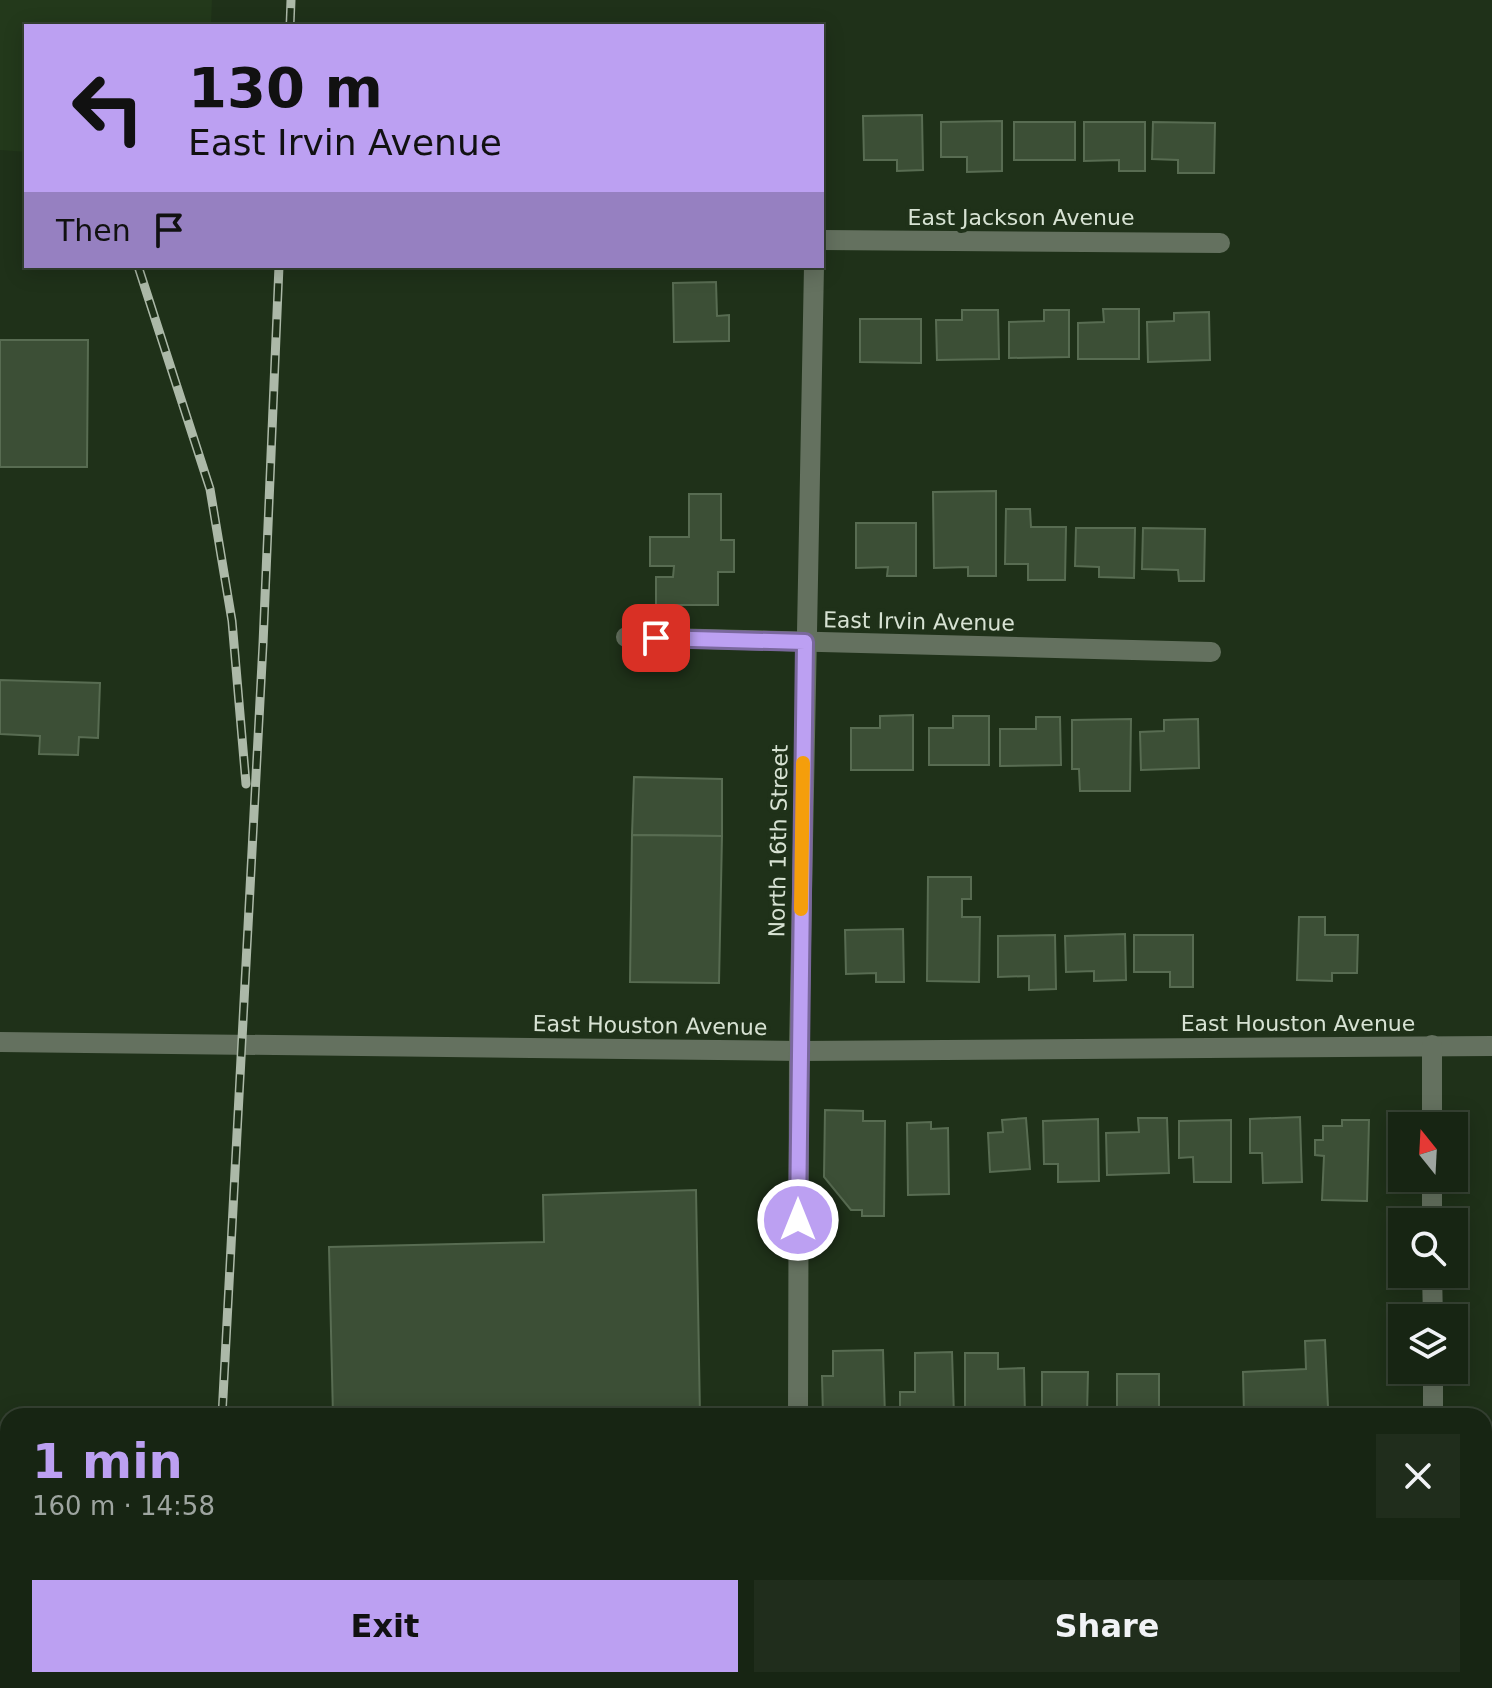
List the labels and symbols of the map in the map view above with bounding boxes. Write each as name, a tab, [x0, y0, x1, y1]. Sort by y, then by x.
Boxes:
street label: East Jackson Avenue	[908, 205, 1134, 230]
pin	[622, 604, 690, 672]
street label: East Irvin Avenue	[823, 607, 1015, 636]
street label: North 16th Street	[764, 744, 793, 938]
street label: East Houston Avenue	[532, 1011, 768, 1040]
street label: East Houston Avenue	[1181, 1011, 1415, 1036]
north arrow	[1388, 1112, 1468, 1192]
position arrow	[756, 1178, 840, 1262]

